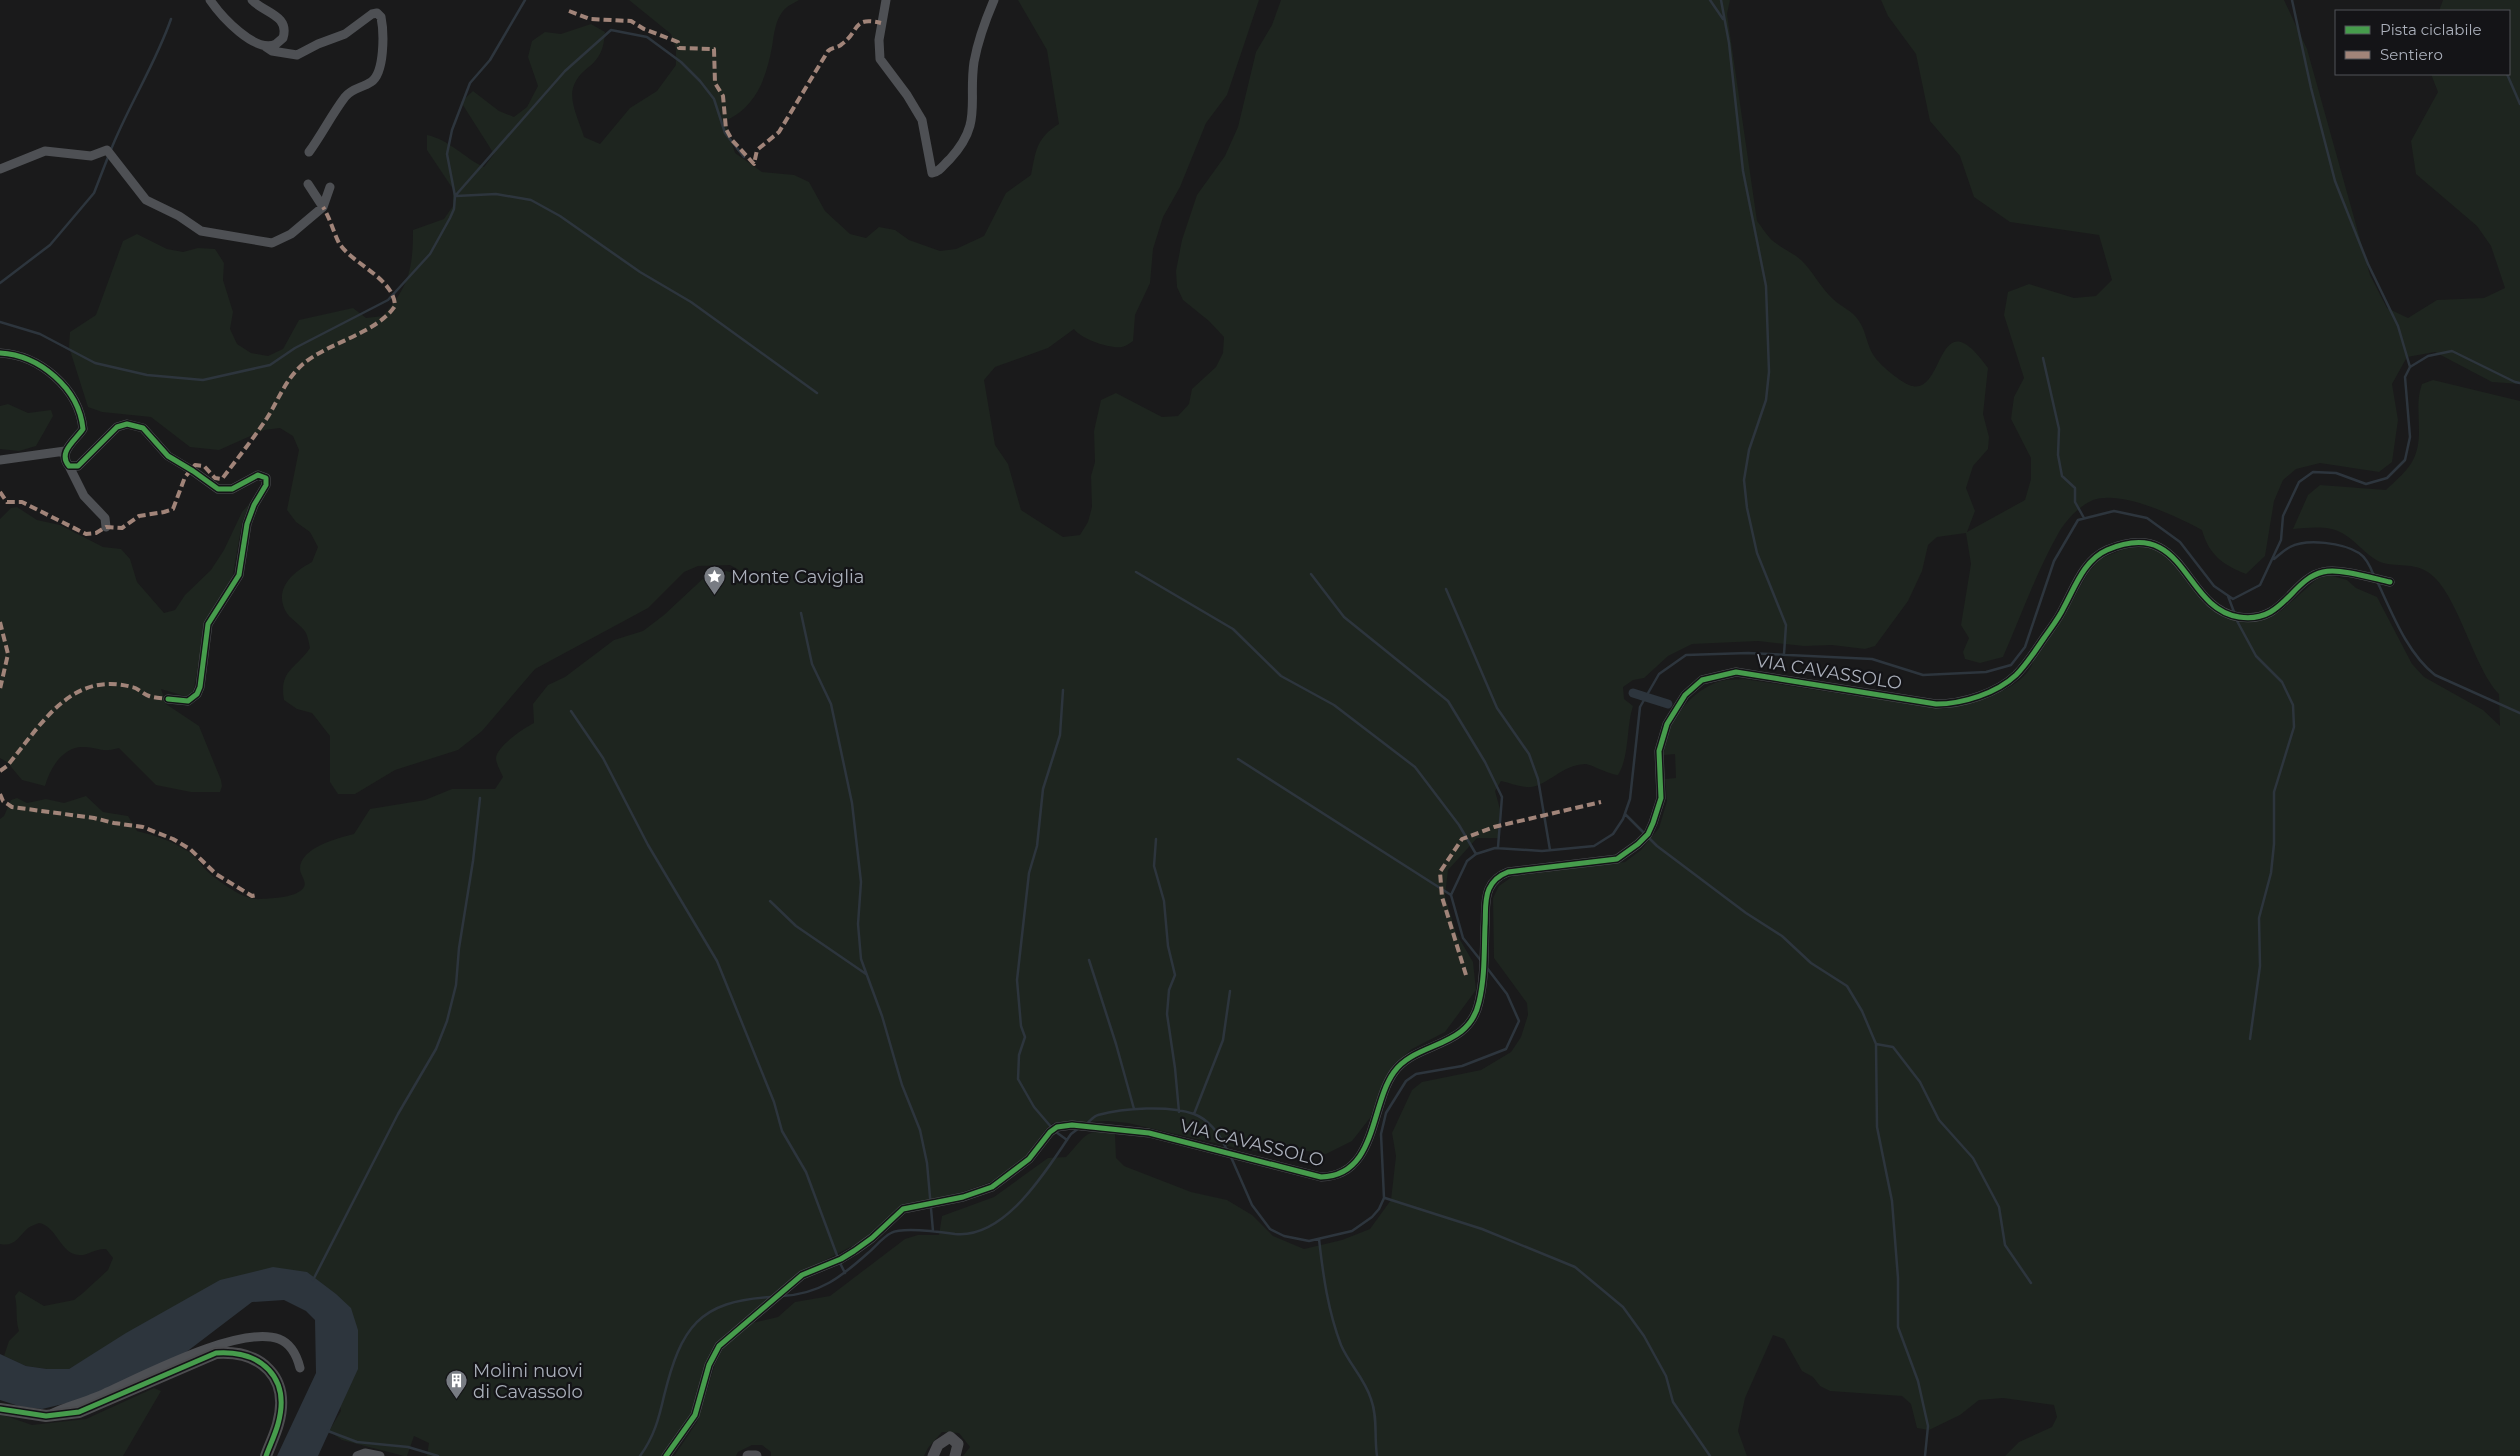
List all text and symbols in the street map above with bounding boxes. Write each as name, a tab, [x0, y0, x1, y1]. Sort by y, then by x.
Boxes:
legend	[2335, 10, 2510, 75]
text: Pista ciclabile	[2380, 20, 2482, 39]
text: Sentiero	[2380, 45, 2443, 64]
place icon: Monte Caviglia	[703, 565, 727, 596]
place label: Monte Caviglia	[731, 566, 865, 588]
street label: VIA CAVASSOLO	[1754, 650, 1904, 694]
street label: VIA CAVASSOLO	[1178, 1114, 1326, 1172]
place label: Molini nuovi di Cavassolo	[473, 1360, 583, 1403]
building icon: Molini nuovi di Cavassolo	[445, 1369, 469, 1400]

